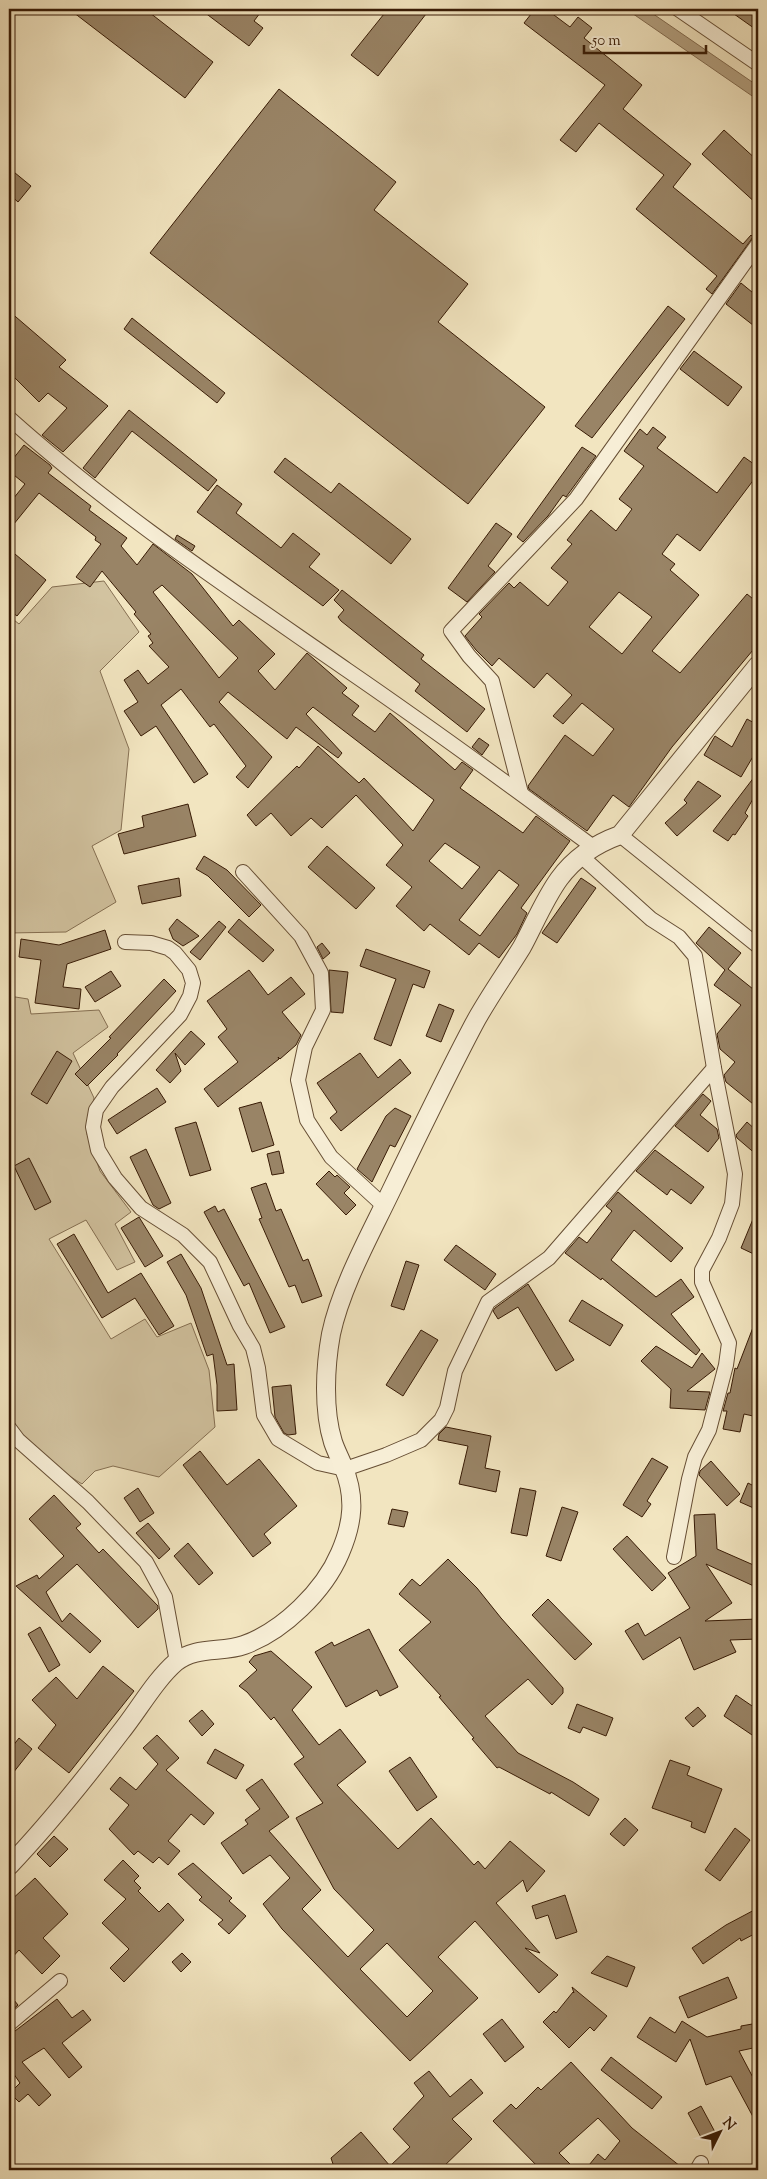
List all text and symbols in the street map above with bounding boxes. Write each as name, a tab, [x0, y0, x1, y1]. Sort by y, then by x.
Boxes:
scale bar	[584, 22, 707, 54]
text: 50 m	[591, 31, 621, 52]
north arrow	[694, 2106, 744, 2156]
text: N	[717, 2114, 739, 2135]

